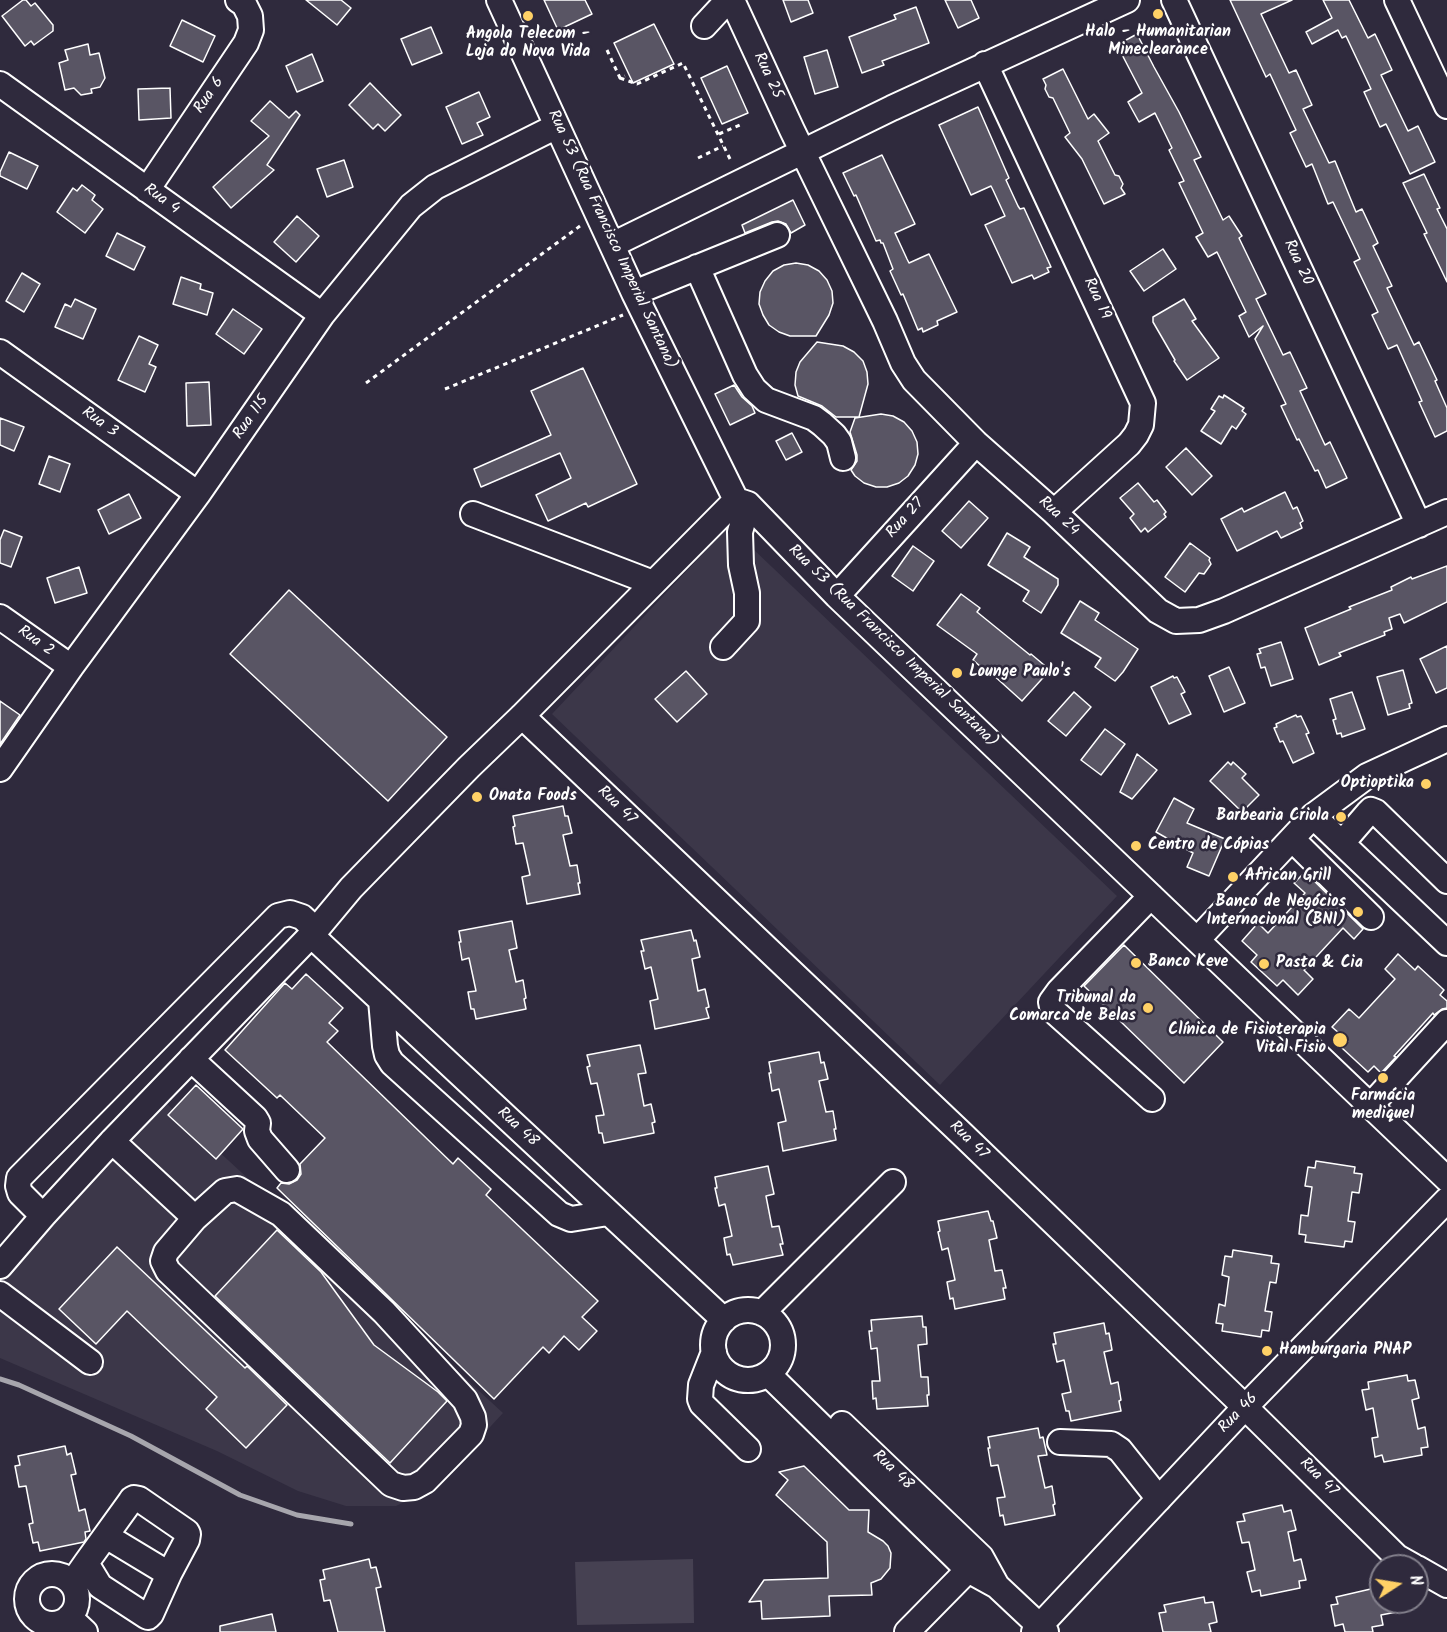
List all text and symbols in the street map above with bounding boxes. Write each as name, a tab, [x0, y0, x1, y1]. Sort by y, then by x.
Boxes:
marker: Halo - Humanitarian Mineclearance	[1151, 7, 1165, 21]
marker: Angola Telecom - Loja do Nova Vida	[521, 9, 535, 23]
place label: Halo - Humanitarian Mineclearance	[1085, 23, 1231, 61]
place label: Angola Telecom - Loja do Nova Vida	[466, 25, 590, 63]
street label: Rua 25	[748, 50, 786, 102]
street label: Rua 6	[191, 74, 229, 118]
street label: Rua 53 (Rua Francisco Imperial Santana)	[542, 107, 680, 373]
street label: Rua 4	[139, 181, 183, 219]
street label: Rua 20	[1278, 237, 1316, 289]
street label: Rua 19	[1078, 275, 1114, 323]
street label: Rua 115	[230, 392, 274, 444]
street label: Rua 3	[77, 403, 121, 443]
street label: Rua 24	[1034, 493, 1082, 541]
street label: Rua 27	[883, 495, 929, 543]
street label: Rua 53 (Rua Francisco Imperial Santana)	[783, 542, 1001, 752]
street label: Rua 2	[13, 622, 57, 662]
place label: Lounge Paulo's	[969, 663, 1071, 683]
marker: Lounge Paulo's	[950, 666, 964, 680]
place label: Optioptika	[1341, 774, 1414, 794]
marker: Optioptika	[1419, 777, 1433, 791]
street label: Rua 47	[592, 783, 640, 829]
place label: Onata Foods	[489, 787, 577, 807]
marker: Onata Foods	[470, 790, 484, 804]
place label: Barbearia Criola	[1216, 807, 1329, 827]
marker: Barbearia Criola	[1334, 810, 1348, 824]
place label: Centro de Cópias	[1148, 836, 1269, 856]
marker: Centro de Cópias	[1129, 839, 1143, 853]
place label: African Grill	[1245, 867, 1331, 887]
marker: African Grill	[1226, 870, 1240, 884]
place label: Banco de Negócios Internacional (BNI)	[1206, 893, 1346, 931]
marker: Banco de Negócios Internacional (BNI)	[1351, 905, 1365, 919]
place label: Banco Keve	[1148, 953, 1228, 973]
place label: Pasta & Cia	[1276, 954, 1363, 974]
marker: Banco Keve	[1129, 956, 1143, 970]
marker: Pasta & Cia	[1257, 957, 1271, 971]
place label: Tribunal da Comarca de Belas	[1009, 989, 1136, 1027]
marker: Tribunal da Comarca de Belas	[1141, 1001, 1155, 1015]
place label: Clínica de Fisioterapia Vital Fisio	[1168, 1021, 1326, 1059]
marker: Clínica de Fisioterapia Vital Fisio	[1331, 1031, 1349, 1049]
marker: Farmácia mediquel	[1376, 1071, 1390, 1085]
place label: Farmácia mediquel	[1351, 1087, 1415, 1125]
street label: Rua 48	[492, 1104, 542, 1152]
street label: Rua 47	[944, 1118, 992, 1164]
place label: Hamburgaria PNAP	[1279, 1341, 1411, 1361]
marker: Hamburgaria PNAP	[1260, 1344, 1274, 1358]
street label: Rua 46	[1215, 1390, 1263, 1438]
street label: Rua 48	[868, 1447, 916, 1495]
street label: Rua 47	[1295, 1455, 1341, 1501]
north arrow	[1369, 1554, 1429, 1614]
text: N	[1402, 1573, 1428, 1588]

